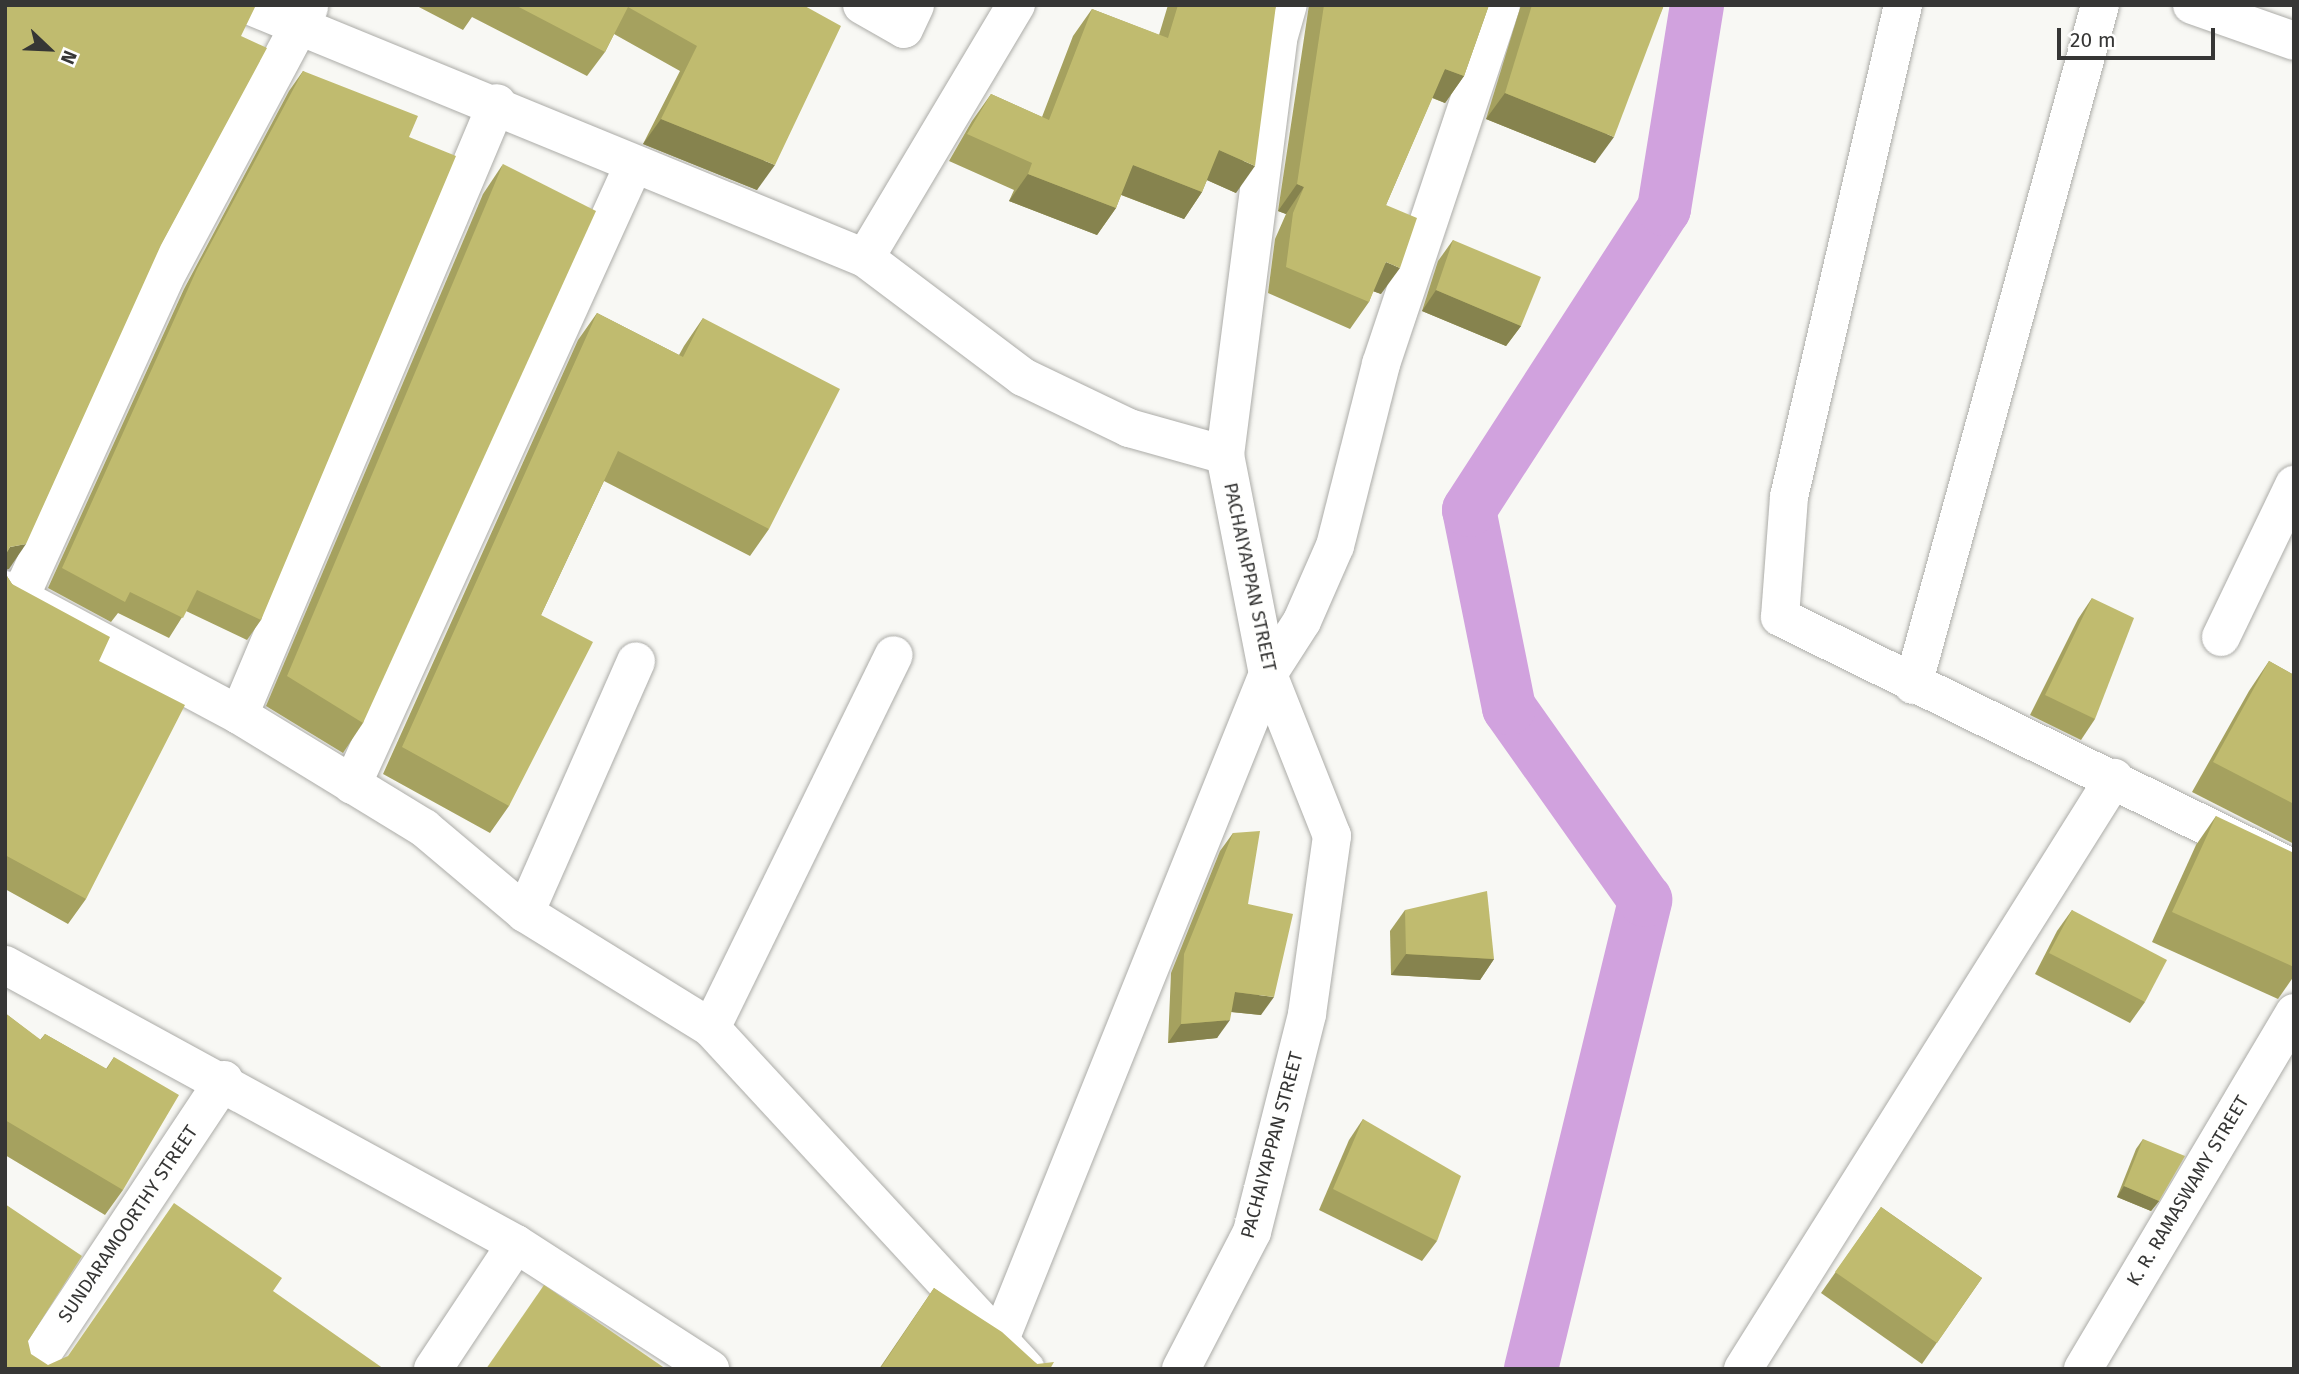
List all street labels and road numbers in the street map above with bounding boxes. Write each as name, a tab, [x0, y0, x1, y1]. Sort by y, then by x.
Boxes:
street label: PACHAIYAPPAN STREET	[1219, 481, 1281, 673]
street label: PACHAIYAPPAN STREET	[1236, 1049, 1308, 1241]
street label: K. R. RAMASWAMY STREET	[2122, 1092, 2254, 1290]
street label: SUNDARAMOORTHY STREET	[53, 1121, 203, 1327]

